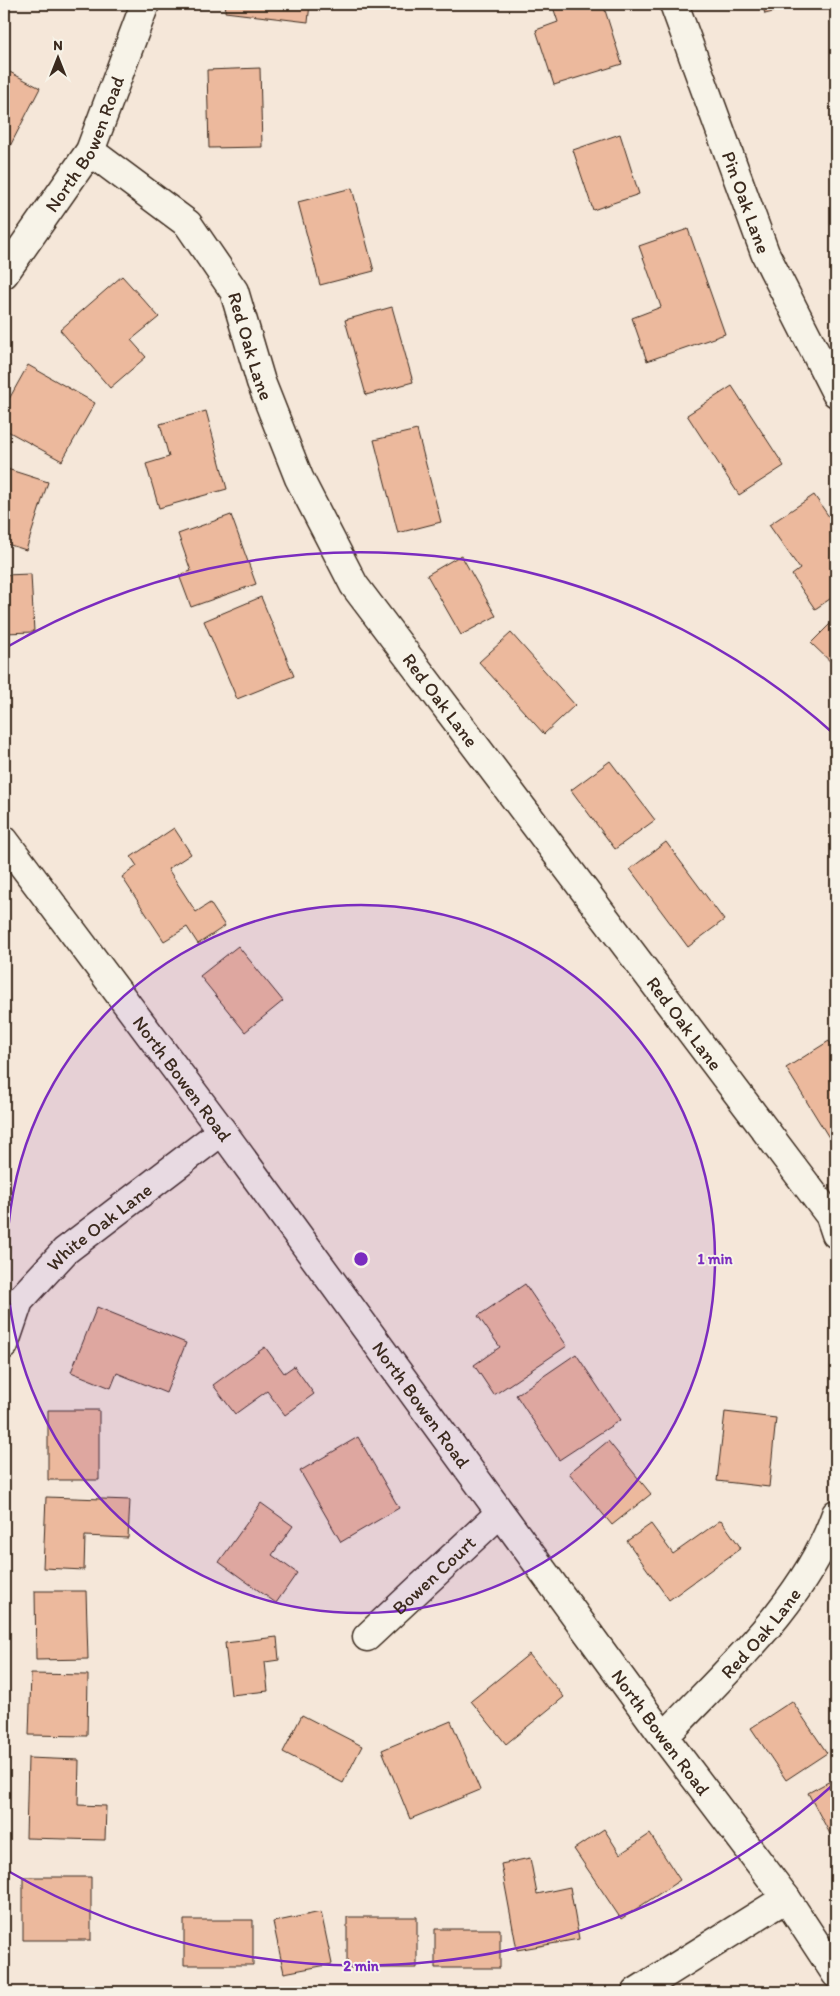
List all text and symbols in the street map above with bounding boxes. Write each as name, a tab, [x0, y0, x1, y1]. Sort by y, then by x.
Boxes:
north arrow	[32, 32, 82, 82]
text: N	[53, 37, 63, 54]
street label: North Bowen Road	[40, 72, 129, 216]
street label: Pin Oak Lane	[717, 148, 776, 256]
street label: Red Oak Lane	[223, 289, 278, 403]
street label: Red Oak Lane	[398, 648, 484, 752]
street label: Red Oak Lane	[642, 972, 727, 1075]
street label: North Bowen Road	[128, 1011, 238, 1146]
street label: White Oak Lane	[41, 1177, 156, 1276]
centre of rings	[352, 1250, 370, 1268]
text: 1 min	[698, 1250, 733, 1268]
street label: North Bowen Road	[368, 1337, 476, 1473]
street label: Bowen Court	[387, 1531, 480, 1619]
street label: Red Oak Lane	[716, 1583, 805, 1683]
street label: North Bowen Road	[607, 1665, 716, 1800]
text: 2 min	[343, 1957, 380, 1975]

